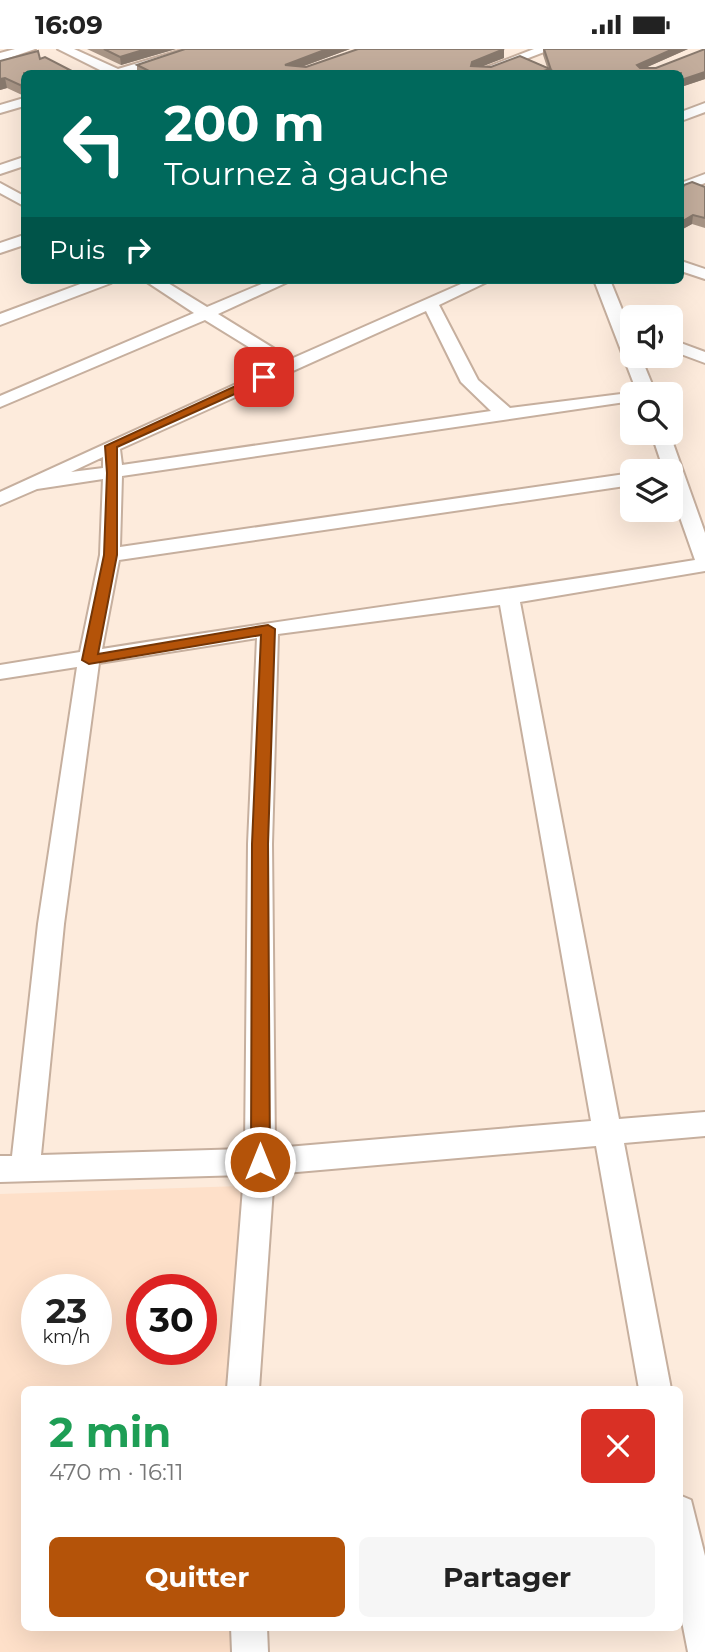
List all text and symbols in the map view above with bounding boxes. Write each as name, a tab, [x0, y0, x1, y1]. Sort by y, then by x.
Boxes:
text: 16:09	[35, 9, 103, 41]
text: 200 m	[164, 94, 325, 153]
icon: left	[49, 98, 140, 189]
text: Tournez à gauche	[164, 154, 449, 193]
icon: right	[119, 231, 157, 269]
text: Puis	[49, 234, 105, 266]
map controls	[620, 305, 683, 522]
button: sound	[620, 305, 683, 368]
pin	[234, 347, 294, 407]
icon: arrive	[245, 358, 283, 396]
button: search	[620, 382, 683, 445]
button: layers	[620, 459, 683, 522]
position arrow	[223, 1125, 297, 1199]
speed limit sign: 30	[126, 1274, 217, 1365]
text: 23	[46, 1289, 87, 1332]
text: km/h	[42, 1326, 91, 1348]
text: 2 min	[49, 1406, 171, 1458]
button: close	[581, 1409, 655, 1483]
text: 470 m · 16:11	[49, 1458, 183, 1486]
button: Quitter	[49, 1537, 345, 1617]
button: Partager	[359, 1537, 655, 1617]

